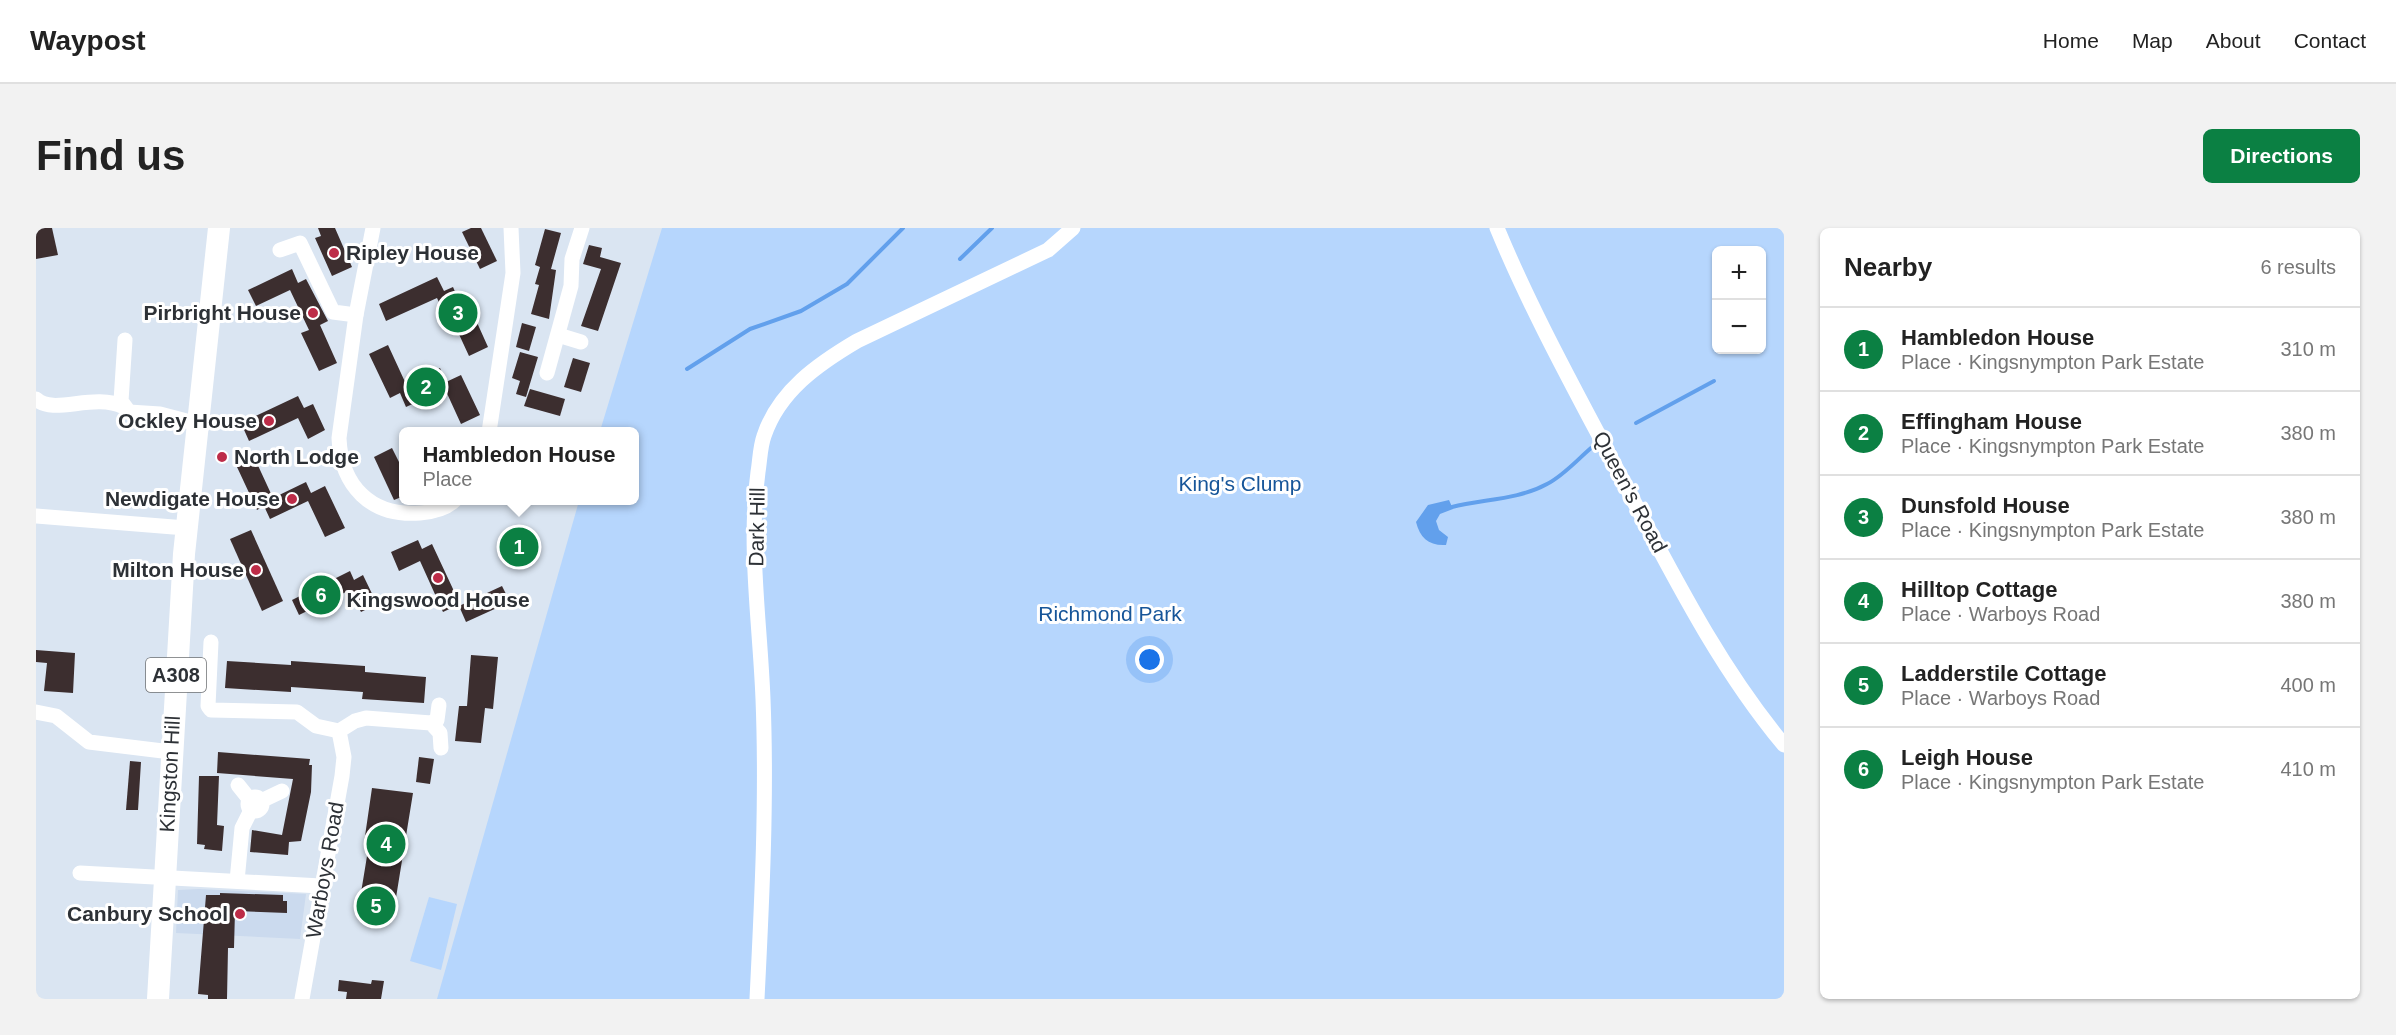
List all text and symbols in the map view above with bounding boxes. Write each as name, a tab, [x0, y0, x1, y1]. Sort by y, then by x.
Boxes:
text: Waypost	[30, 25, 146, 56]
text: Home	[2043, 29, 2099, 52]
text: Map	[2132, 29, 2173, 52]
text: About	[2206, 29, 2261, 52]
text: Contact	[2294, 29, 2366, 52]
button: Directions	[2203, 129, 2360, 183]
text: Find us	[36, 132, 185, 179]
place label: Ripley House	[346, 241, 479, 264]
marker: Ripley House	[327, 246, 341, 260]
map controls	[1712, 246, 1766, 354]
button: +	[1712, 246, 1766, 300]
text: Nearby	[1844, 252, 1932, 282]
text: 6 results	[2260, 256, 2336, 278]
pin: 3	[438, 290, 478, 335]
button: −	[1712, 300, 1766, 354]
place label: Pirbright House	[143, 301, 301, 324]
marker: Pirbright House	[306, 306, 320, 320]
text: Hambledon House	[1901, 325, 2094, 350]
text: 1	[1858, 338, 1869, 360]
text: 310 m	[2280, 338, 2336, 360]
text: Place · Kingsnympton Park Estate	[1901, 351, 2204, 373]
pin: 2	[406, 364, 446, 410]
place label: Ockley House	[118, 409, 257, 432]
text: Effingham House	[1901, 409, 2082, 434]
marker: Ockley House	[262, 414, 276, 428]
text: 2	[1858, 422, 1869, 444]
text: 380 m	[2280, 422, 2336, 444]
popup	[399, 427, 639, 505]
street label: Queen's Road	[1589, 427, 1672, 556]
text: Place · Kingsnympton Park Estate	[1901, 435, 2204, 457]
text: Hambledon House	[422, 442, 616, 467]
place label: North Lodge	[234, 445, 359, 468]
marker: North Lodge	[215, 450, 229, 464]
text: Place	[422, 468, 472, 490]
park label: King's Clump	[1178, 472, 1302, 495]
place label: Newdigate House	[105, 487, 280, 510]
street label: Dark Hill	[744, 487, 769, 567]
marker: Newdigate House	[285, 492, 299, 506]
text: Dunsfold House	[1901, 493, 2070, 518]
text: 3	[1858, 506, 1869, 528]
text: 380 m	[2280, 506, 2336, 528]
text: Place · Kingsnympton Park Estate	[1901, 519, 2204, 541]
pin: 1	[500, 524, 538, 570]
place label: Milton House	[112, 558, 244, 581]
marker: Milton House	[249, 563, 263, 577]
marker: Kingswood House	[431, 571, 445, 585]
pin: 6	[302, 572, 340, 617]
text: Hilltop Cottage	[1901, 577, 2057, 602]
place label: Kingswood House	[346, 588, 530, 611]
text: 4	[1858, 590, 1869, 612]
text: 380 m	[2280, 590, 2336, 612]
park label: Richmond Park	[1038, 602, 1182, 625]
text: Place · Warboys Road	[1901, 603, 2100, 625]
your location	[1135, 645, 1164, 674]
road number: A308	[146, 658, 206, 692]
text: Ladderstile Cottage	[1901, 661, 2106, 686]
text: 5	[1858, 674, 1869, 696]
text: 400 m	[2280, 674, 2336, 696]
text: Place · Warboys Road	[1901, 687, 2100, 709]
street label: Kingston Hill	[155, 715, 184, 833]
text: Leigh House	[1901, 745, 2033, 770]
text: 6	[1858, 758, 1869, 780]
text: 410 m	[2280, 758, 2336, 780]
text: Place · Kingsnympton Park Estate	[1901, 771, 2204, 793]
street label: Warboys Road	[301, 800, 348, 940]
pin: 4	[366, 822, 406, 866]
pin: 5	[356, 884, 396, 928]
place label: Canbury School	[67, 902, 228, 925]
marker: Canbury School	[233, 907, 247, 921]

